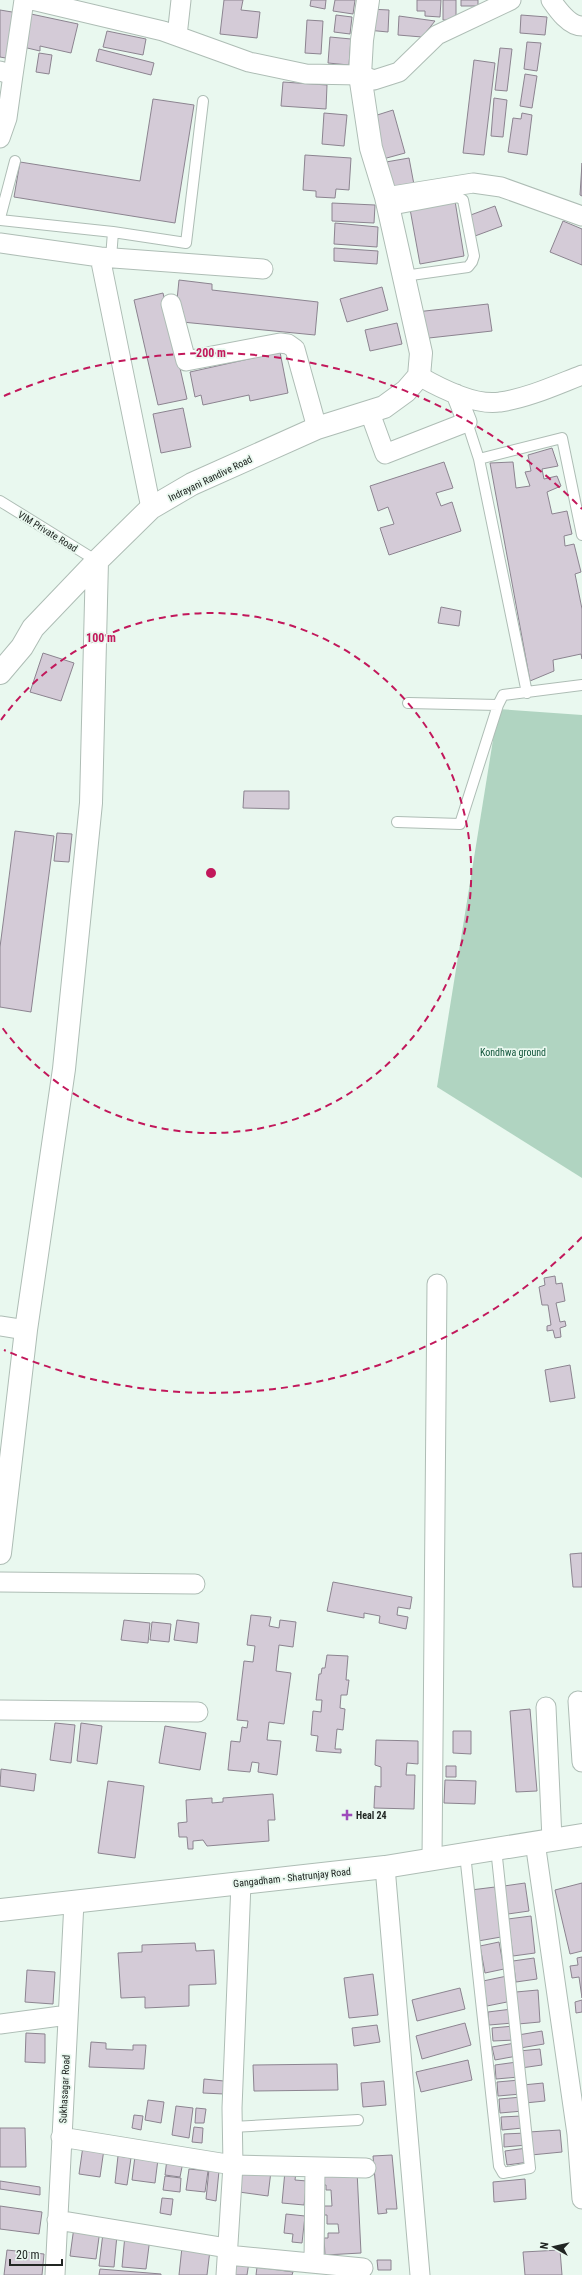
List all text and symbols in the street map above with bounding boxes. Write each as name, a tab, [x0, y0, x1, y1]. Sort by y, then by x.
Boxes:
text: 200 m	[196, 346, 226, 360]
street label: Indrayani Randive Road	[167, 453, 254, 503]
street label: VIM Private Road	[16, 509, 79, 554]
text: 100 m	[86, 631, 116, 645]
centre of rings	[204, 866, 218, 880]
park label: Kondhwa ground	[480, 1047, 546, 1058]
marker: Heal 24	[341, 1809, 353, 1821]
place label: Heal 24	[356, 1810, 387, 1821]
street label: Gangadham - Shatrunjay Road	[233, 1866, 352, 1889]
street label: Sukhasagar Road	[57, 2054, 72, 2124]
north arrow	[534, 2227, 574, 2267]
scale bar	[10, 2241, 62, 2267]
text: N	[538, 2241, 552, 2250]
text: 20 m	[16, 2248, 40, 2262]

